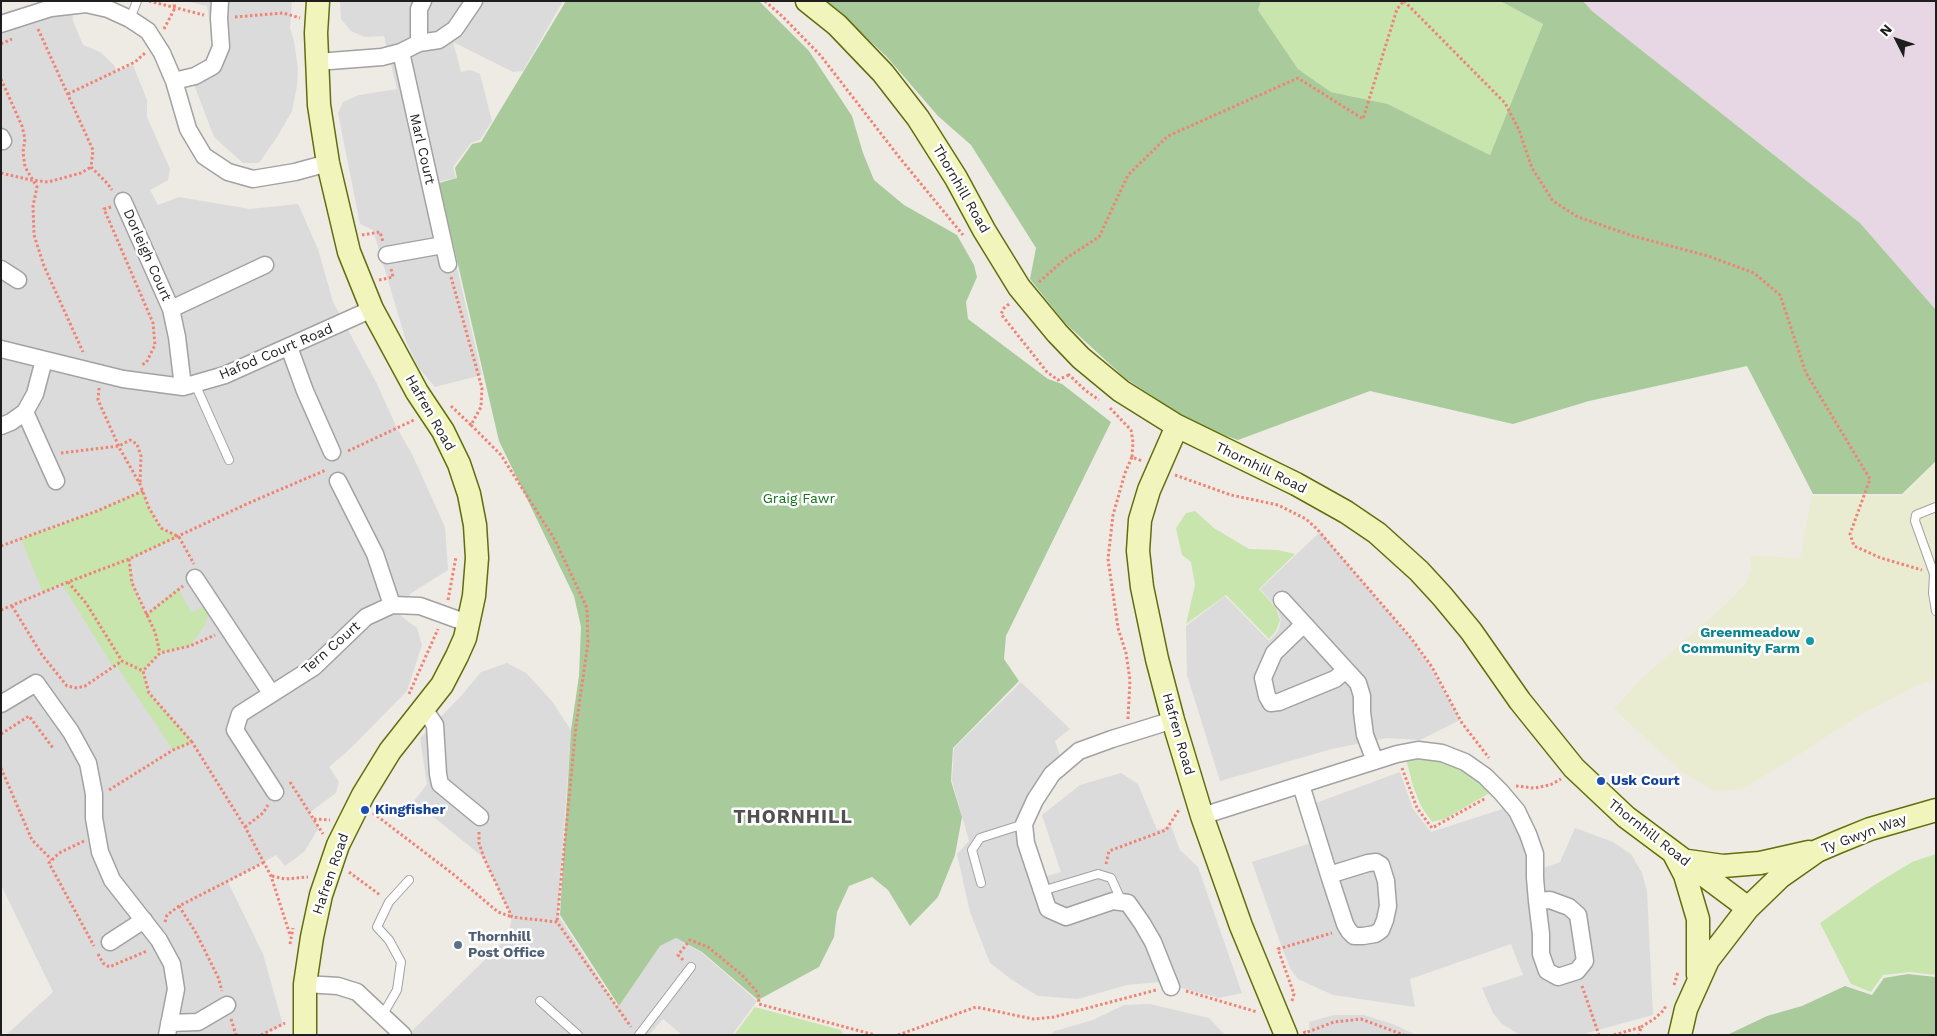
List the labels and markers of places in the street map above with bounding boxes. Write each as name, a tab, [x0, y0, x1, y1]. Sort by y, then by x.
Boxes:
place label: Greenmeadow Community Farm	[1681, 625, 1800, 658]
marker: Greenmeadow Community Farm	[1804, 635, 1816, 647]
place label: Usk Court	[1611, 773, 1680, 789]
marker: Usk Court	[1595, 775, 1607, 787]
place label: Kingfisher	[375, 802, 445, 818]
marker: Kingfisher	[359, 804, 371, 816]
place label: Thornhill Post Office	[468, 929, 545, 962]
marker: Thornhill Post Office	[452, 939, 464, 951]

